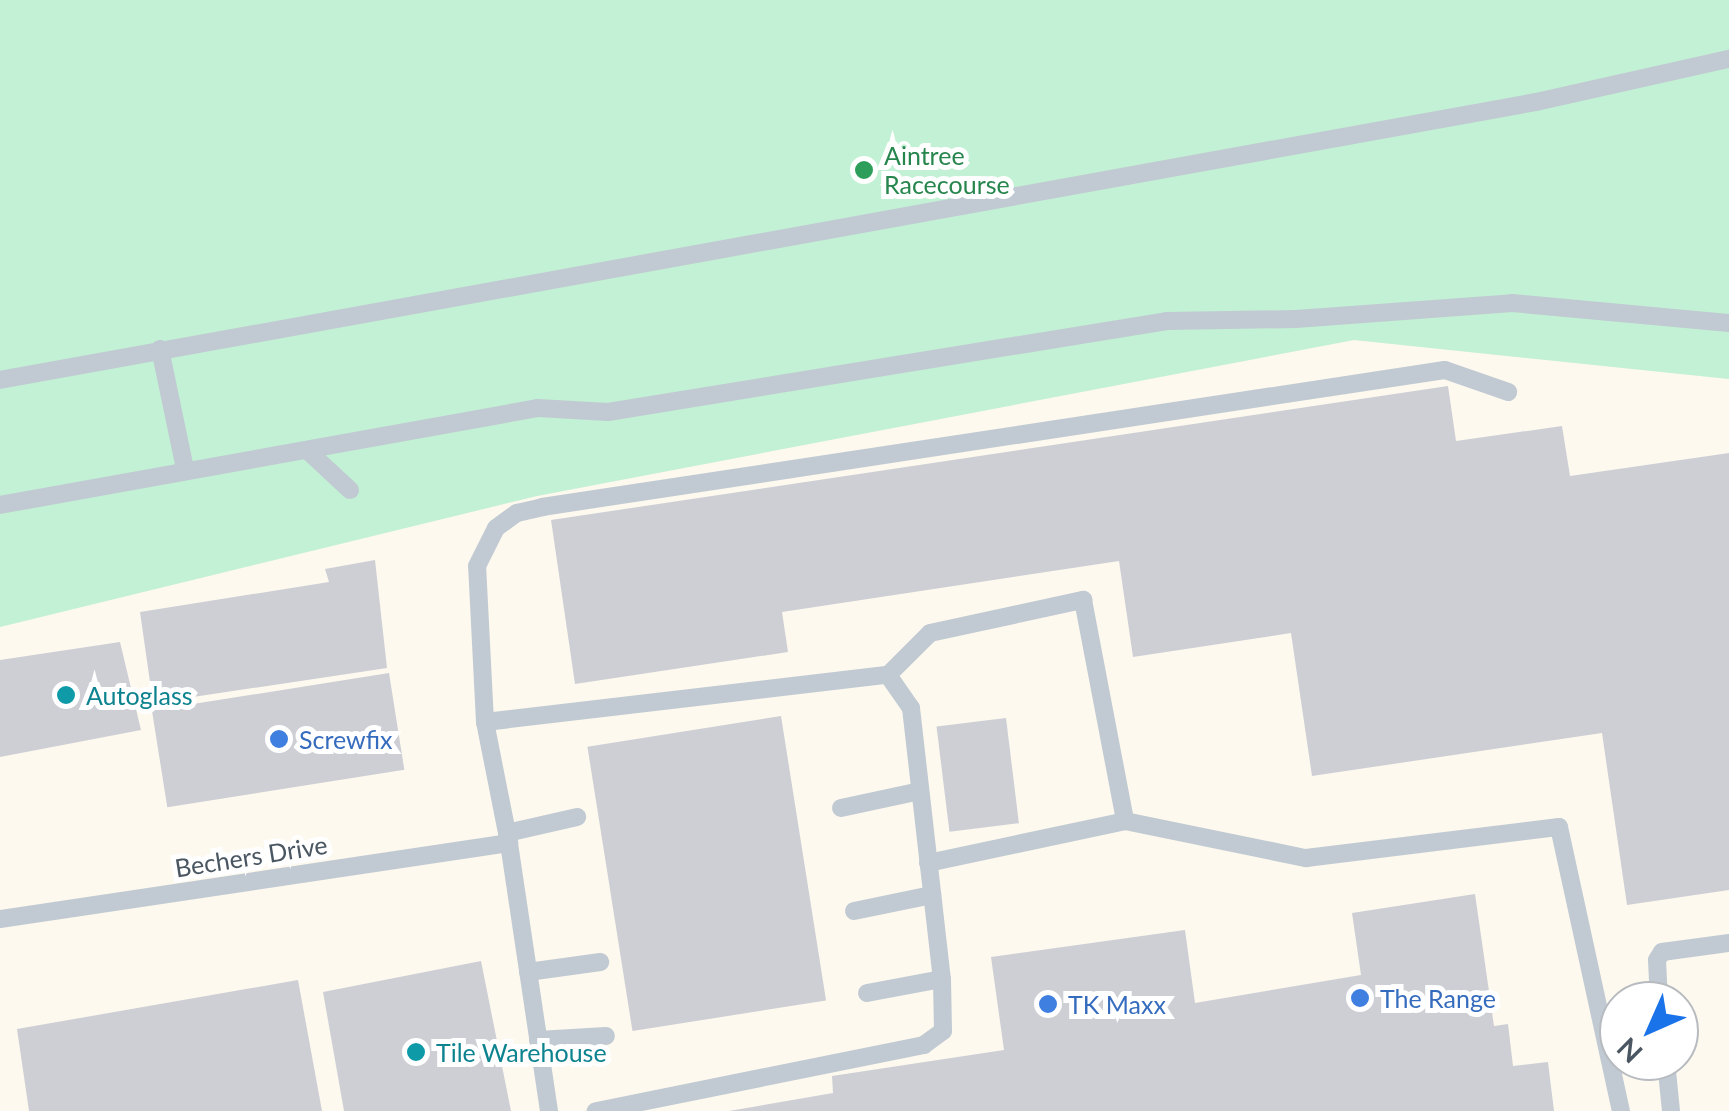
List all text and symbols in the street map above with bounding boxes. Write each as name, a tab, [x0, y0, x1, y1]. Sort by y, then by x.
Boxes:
place label: Aintree Racecourse	[884, 141, 1010, 200]
marker: Aintree Racecourse	[853, 159, 875, 181]
place label: Autoglass	[86, 680, 193, 710]
marker: Autoglass	[55, 684, 77, 706]
place label: Screwfix	[299, 724, 392, 754]
marker: Screwfix	[268, 728, 290, 750]
street label: Bechers Drive	[173, 829, 329, 883]
north arrow	[1599, 981, 1699, 1081]
place label: The Range	[1380, 983, 1496, 1013]
marker: The Range	[1349, 987, 1371, 1009]
place label: TK Maxx	[1068, 989, 1166, 1019]
marker: TK Maxx	[1037, 993, 1059, 1015]
text: N	[1610, 1031, 1649, 1070]
place label: Tile Warehouse	[436, 1037, 607, 1067]
marker: Tile Warehouse	[405, 1041, 427, 1063]

